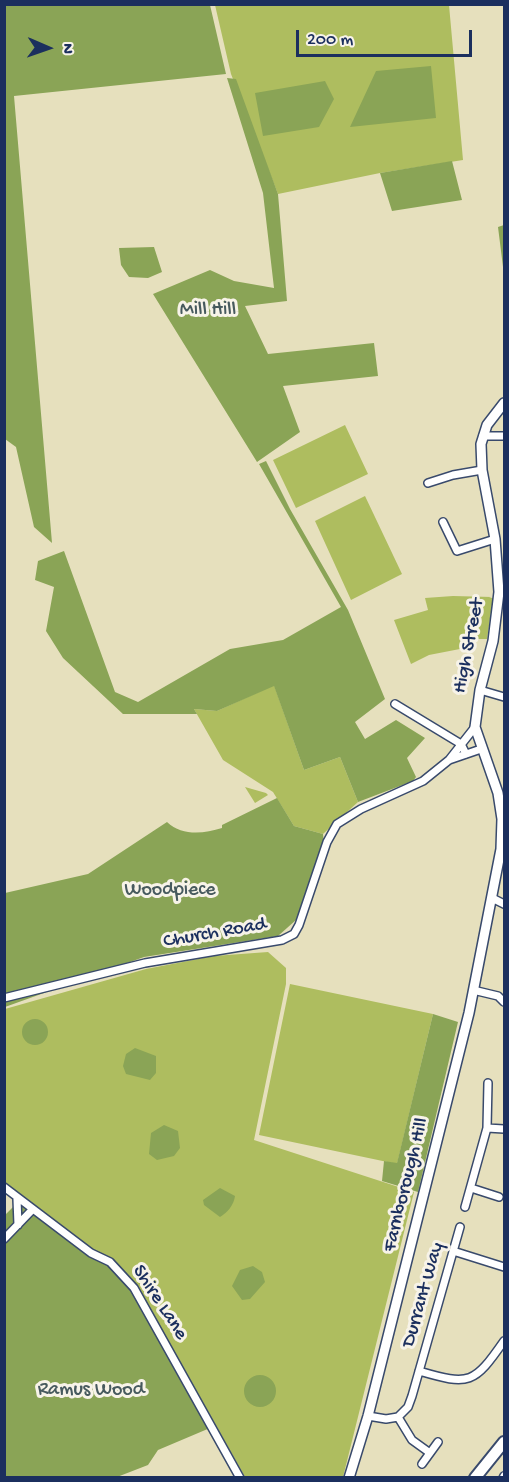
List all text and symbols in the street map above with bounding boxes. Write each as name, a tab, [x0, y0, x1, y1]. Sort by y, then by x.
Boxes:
north arrow	[18, 18, 78, 78]
scale bar	[299, 18, 474, 56]
text: 200 m	[307, 30, 353, 51]
text: N	[57, 43, 76, 54]
park label: Mill Hill	[180, 299, 236, 323]
street label: High Street	[449, 597, 491, 695]
park label: Woodpiece	[124, 879, 216, 903]
street label: Church Road	[162, 913, 268, 955]
street label: Farnborough Hill	[379, 1116, 435, 1254]
street label: Durrant Way	[398, 1240, 450, 1350]
street label: Shire Lane	[126, 1261, 192, 1345]
park label: Ramus Wood	[38, 1379, 144, 1403]

